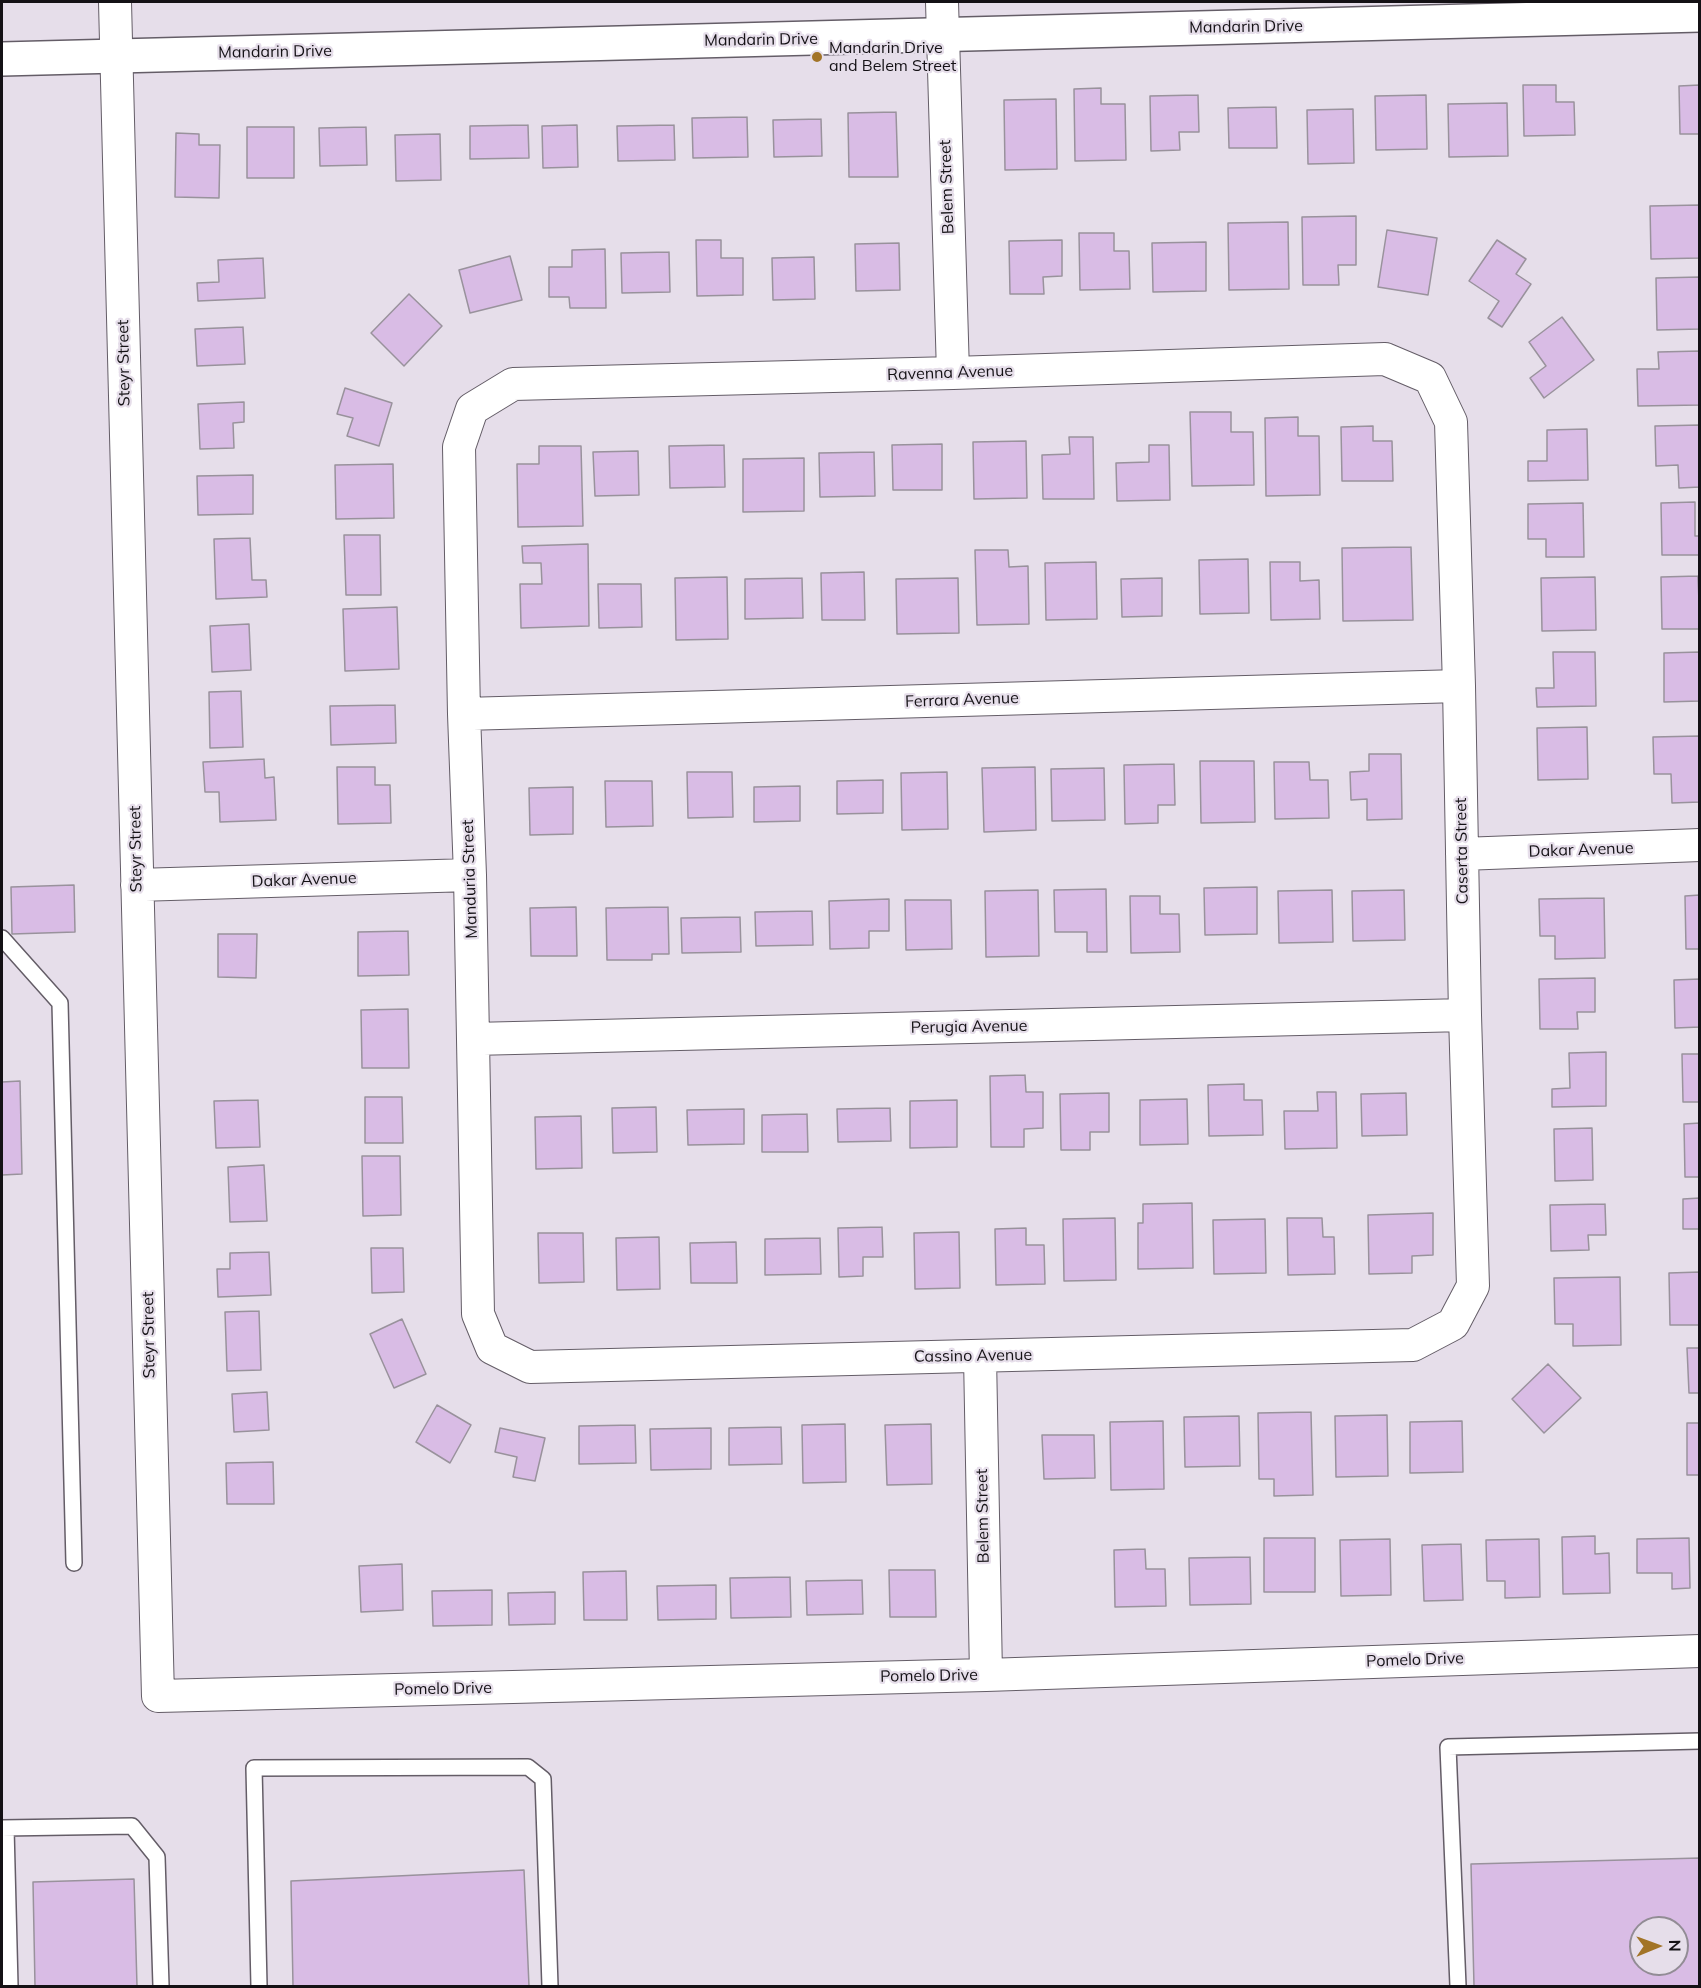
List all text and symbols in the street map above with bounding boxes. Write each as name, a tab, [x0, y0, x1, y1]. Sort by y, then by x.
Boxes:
street label: Mandarin Drive	[1189, 16, 1303, 38]
street label: Mandarin Drive	[704, 29, 818, 51]
place label: Mandarin Drive and Belem Street	[829, 38, 956, 76]
street label: Mandarin Drive	[218, 41, 332, 63]
marker: Mandarin Drive and Belem Street	[810, 50, 824, 64]
street label: Belem Street	[936, 139, 958, 235]
street label: Steyr Street	[114, 319, 134, 407]
street label: Ravenna Avenue	[887, 361, 1013, 385]
street label: Ferrara Avenue	[905, 688, 1019, 712]
street label: Caserta Street	[1451, 797, 1473, 905]
street label: Steyr Street	[126, 805, 146, 893]
street label: Manduria Street	[458, 819, 482, 939]
street label: Dakar Avenue	[1528, 839, 1634, 861]
street label: Dakar Avenue	[251, 869, 357, 891]
street label: Perugia Avenue	[910, 1016, 1028, 1038]
street label: Steyr Street	[139, 1291, 159, 1379]
street label: Cassino Avenue	[914, 1345, 1032, 1367]
street label: Belem Street	[973, 1469, 993, 1563]
street label: Pomelo Drive	[1366, 1649, 1464, 1671]
street label: Pomelo Drive	[880, 1666, 978, 1686]
street label: Pomelo Drive	[394, 1679, 492, 1699]
north arrow	[1629, 1916, 1689, 1976]
text: N	[1665, 1940, 1685, 1952]

